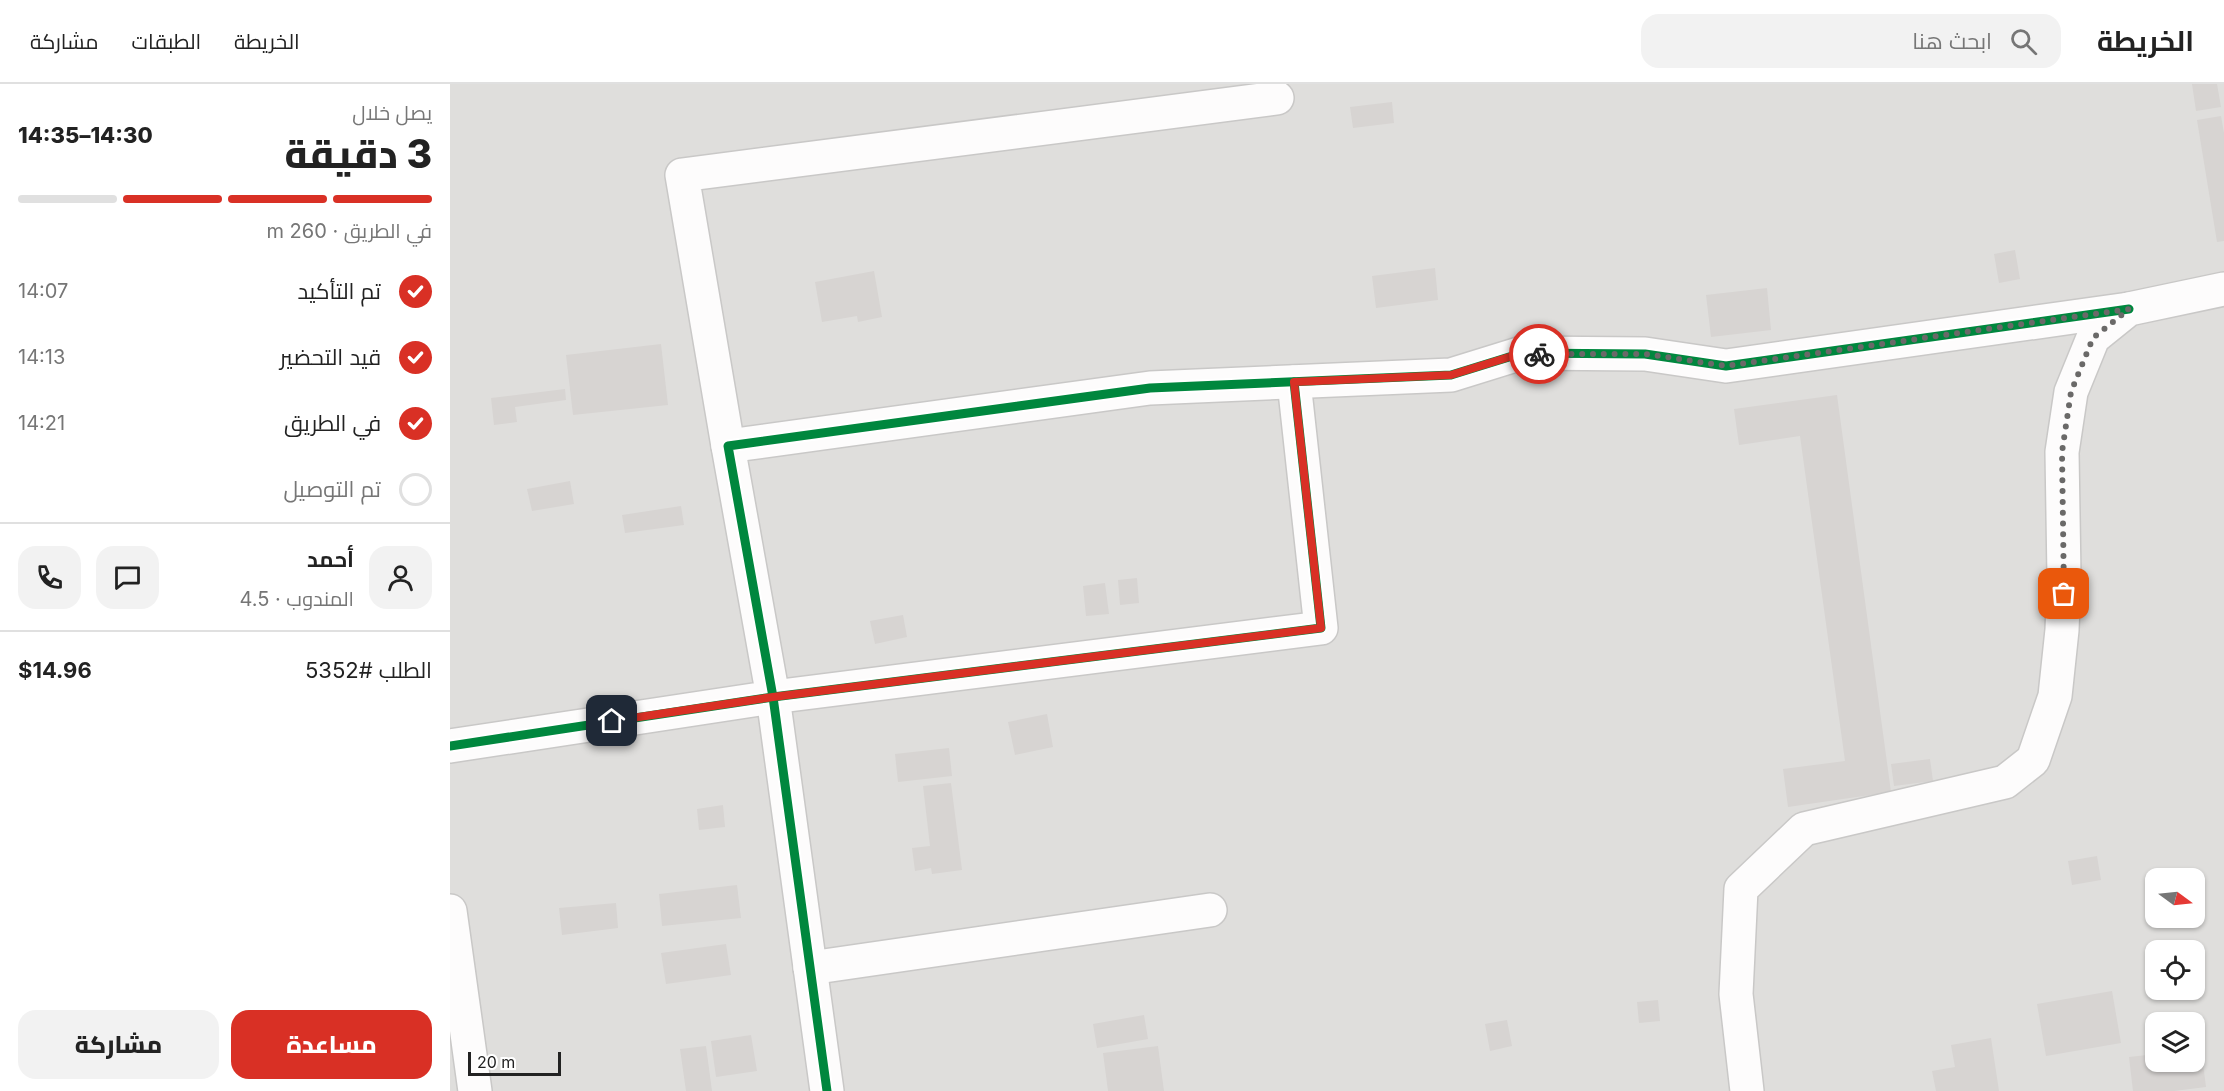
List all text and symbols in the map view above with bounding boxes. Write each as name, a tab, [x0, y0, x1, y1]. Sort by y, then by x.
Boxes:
search box	[1641, 14, 2061, 68]
text: الخريطة	[2097, 24, 2194, 58]
icon: search	[2007, 25, 2040, 58]
text: ابحث هنا	[1912, 28, 1992, 54]
text: مشاركة	[30, 29, 99, 54]
text: الطبقات	[132, 29, 201, 54]
text: الخريطة	[234, 29, 300, 54]
text: يصل خلال	[352, 101, 432, 125]
text: 14:30–14:35	[18, 122, 153, 148]
text: 3 دقيقة	[285, 130, 432, 177]
text: في الطريق · 260 m	[266, 219, 432, 243]
icon: check	[399, 275, 432, 308]
text: تم التأكيد	[298, 278, 381, 304]
text: 14:07	[18, 279, 68, 303]
courier	[1509, 324, 1569, 384]
icon: bike	[1523, 338, 1556, 371]
icon: check	[399, 341, 432, 374]
text: قيد التحضير	[280, 344, 381, 370]
text: 14:13	[18, 345, 65, 369]
icon: check	[399, 407, 432, 440]
text: في الطريق	[284, 410, 381, 436]
text: 14:21	[18, 411, 65, 435]
text: تم التوصيل	[283, 476, 381, 502]
button: phone	[18, 546, 81, 609]
button: chat	[96, 546, 159, 609]
text: أحمد	[307, 546, 354, 572]
button: person	[369, 546, 432, 609]
pin	[2038, 568, 2089, 619]
icon: bag	[2047, 577, 2080, 610]
text: المندوب · 4.5	[239, 587, 354, 611]
text: $14.96	[18, 657, 92, 683]
text: الطلب #5352	[305, 657, 432, 683]
pin	[586, 695, 637, 746]
icon: home	[595, 704, 628, 737]
north arrow	[2145, 868, 2205, 928]
map controls	[2145, 868, 2205, 1072]
button: locate	[2145, 940, 2205, 1000]
button: مشاركة	[18, 1010, 219, 1079]
button: مساعدة	[231, 1010, 432, 1079]
button: layers	[2145, 1012, 2205, 1072]
scale bar	[468, 1049, 561, 1076]
text: 20 m	[477, 1052, 515, 1072]

